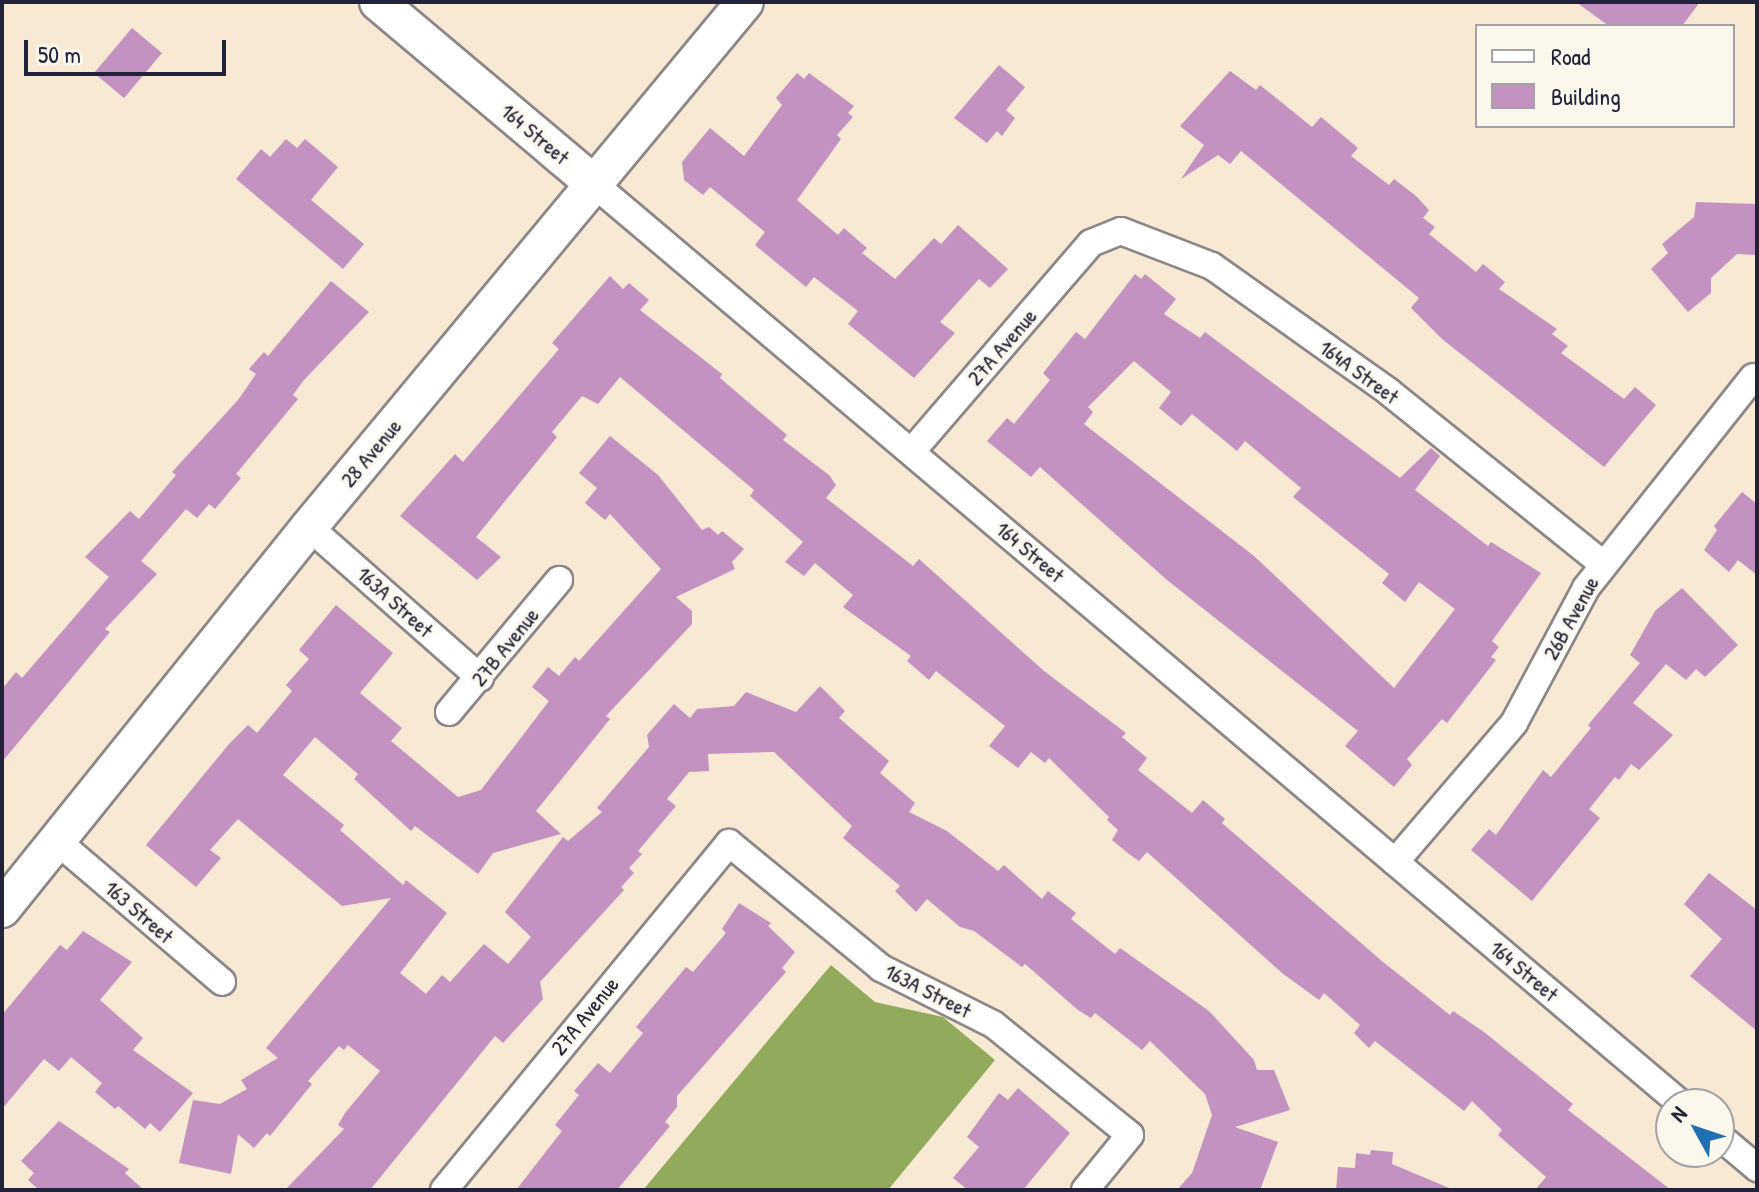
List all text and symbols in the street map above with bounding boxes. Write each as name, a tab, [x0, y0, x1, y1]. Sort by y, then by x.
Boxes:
scale bar	[28, 24, 230, 74]
legend	[1475, 24, 1735, 128]
text: 50 m	[38, 38, 81, 70]
text: Road	[1551, 40, 1590, 72]
text: Building	[1551, 80, 1621, 112]
street label: 164 Street	[495, 98, 575, 170]
street label: 27A Avenue	[962, 303, 1042, 391]
street label: 164A Street	[1314, 334, 1404, 410]
street label: 28 Avenue	[335, 414, 407, 492]
street label: 164 Street	[990, 516, 1070, 588]
street label: 163A Street	[351, 561, 439, 643]
street label: 26B Avenue	[1537, 572, 1605, 664]
street label: 27B Avenue	[465, 602, 545, 692]
street label: 163 Street	[99, 875, 179, 949]
street label: 164 Street	[1484, 935, 1564, 1007]
street label: 163A Street	[880, 958, 976, 1024]
street label: 27A Avenue	[546, 972, 624, 1060]
north arrow	[1655, 1088, 1735, 1168]
text: N	[1663, 1100, 1693, 1128]

